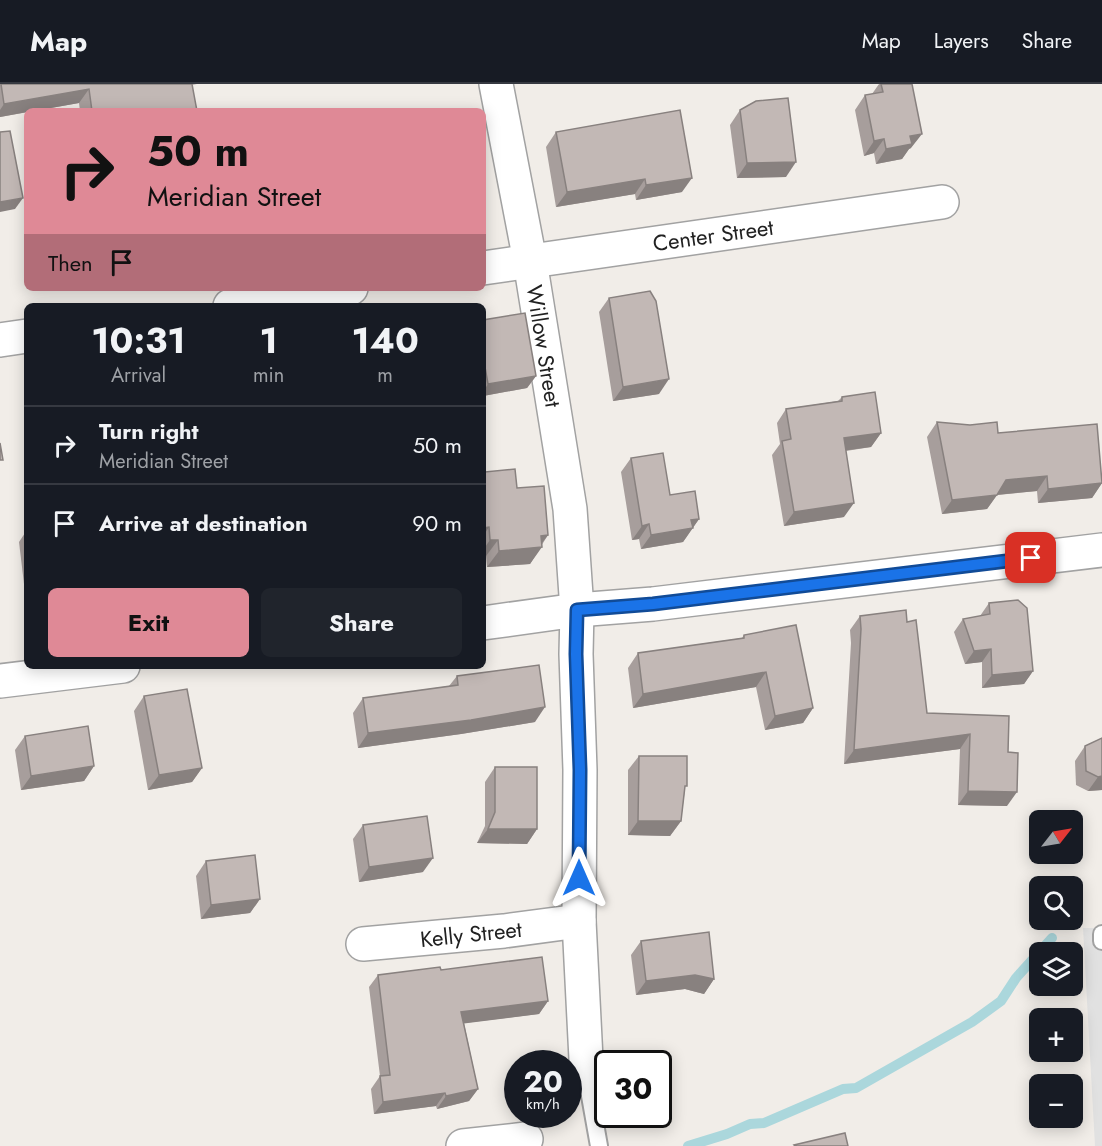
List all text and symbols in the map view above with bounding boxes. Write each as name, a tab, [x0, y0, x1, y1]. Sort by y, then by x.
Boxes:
text: Map	[30, 21, 87, 62]
text: Map	[862, 26, 901, 56]
text: Layers	[934, 26, 989, 56]
text: Share	[1022, 26, 1072, 56]
text: 50 m	[147, 121, 249, 182]
icon: right	[48, 132, 126, 210]
text: Meridian Street	[147, 177, 321, 216]
street label: Center Street	[651, 211, 776, 259]
icon: arrive	[105, 246, 138, 279]
text: Then	[48, 247, 93, 279]
street label: Willow Street	[519, 283, 570, 410]
text: 10:31	[91, 314, 186, 366]
text: 1	[259, 314, 278, 366]
text: 140	[351, 314, 419, 366]
text: Arrival	[111, 361, 166, 390]
text: min	[253, 361, 284, 390]
text: m	[377, 361, 393, 390]
text: Turn right	[99, 415, 199, 447]
icon: right	[48, 429, 81, 462]
text: 50 m	[413, 429, 462, 461]
text: Meridian Street	[99, 447, 228, 476]
icon: arrive	[48, 507, 81, 540]
text: Arrive at destination	[99, 507, 308, 539]
text: 90 m	[412, 507, 462, 539]
pin	[1005, 532, 1056, 583]
icon: arrive	[1014, 541, 1047, 574]
button: Exit	[48, 588, 249, 657]
button: Share	[261, 588, 462, 657]
north arrow	[1029, 810, 1083, 864]
map controls	[1029, 810, 1083, 1128]
position arrow	[547, 846, 611, 910]
button: search	[1029, 876, 1083, 930]
street label: Kelly Street	[419, 913, 524, 955]
button: layers	[1029, 942, 1083, 996]
button: +	[1029, 1008, 1083, 1062]
speed limit sign: 30	[594, 1050, 672, 1128]
text: 20	[523, 1060, 563, 1103]
button: −	[1029, 1074, 1083, 1128]
text: km/h	[526, 1093, 560, 1115]

